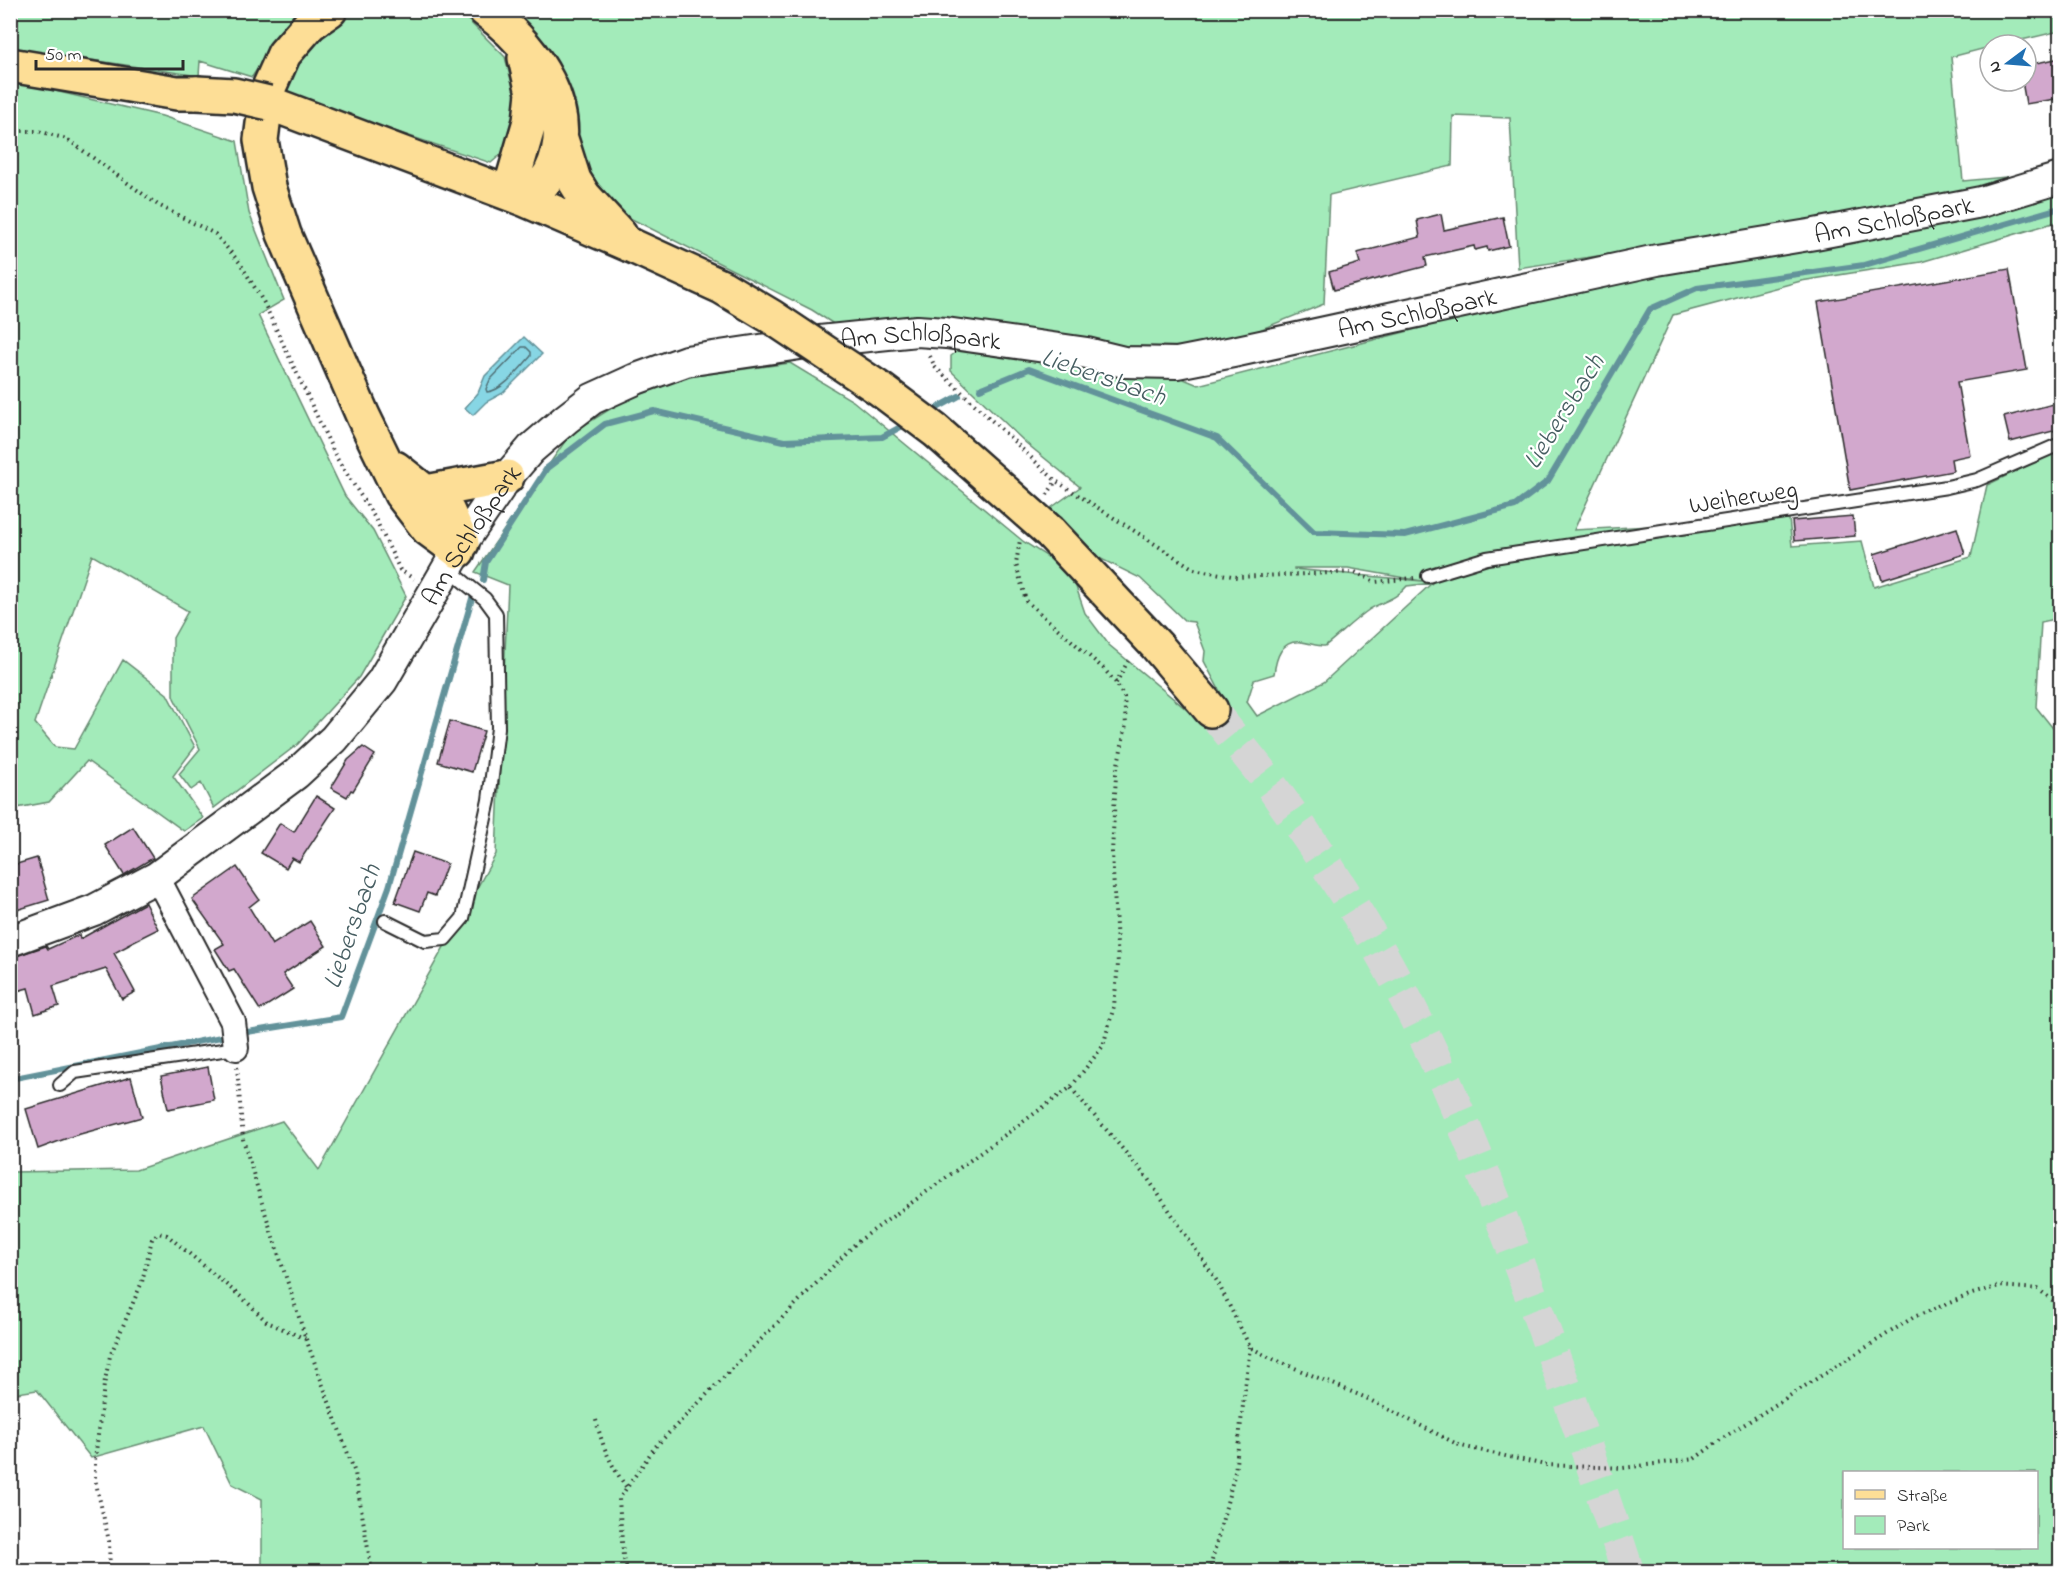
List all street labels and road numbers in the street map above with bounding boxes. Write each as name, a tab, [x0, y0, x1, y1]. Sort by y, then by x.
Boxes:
street label: Am Schloßpark	[1811, 188, 1978, 256]
street label: Am Schloßpark	[1334, 279, 1501, 351]
street label: Am Schloßpark	[839, 315, 1004, 363]
street label: Am Schloßpark	[414, 456, 532, 614]
street label: Weiherweg	[1687, 472, 1800, 526]

